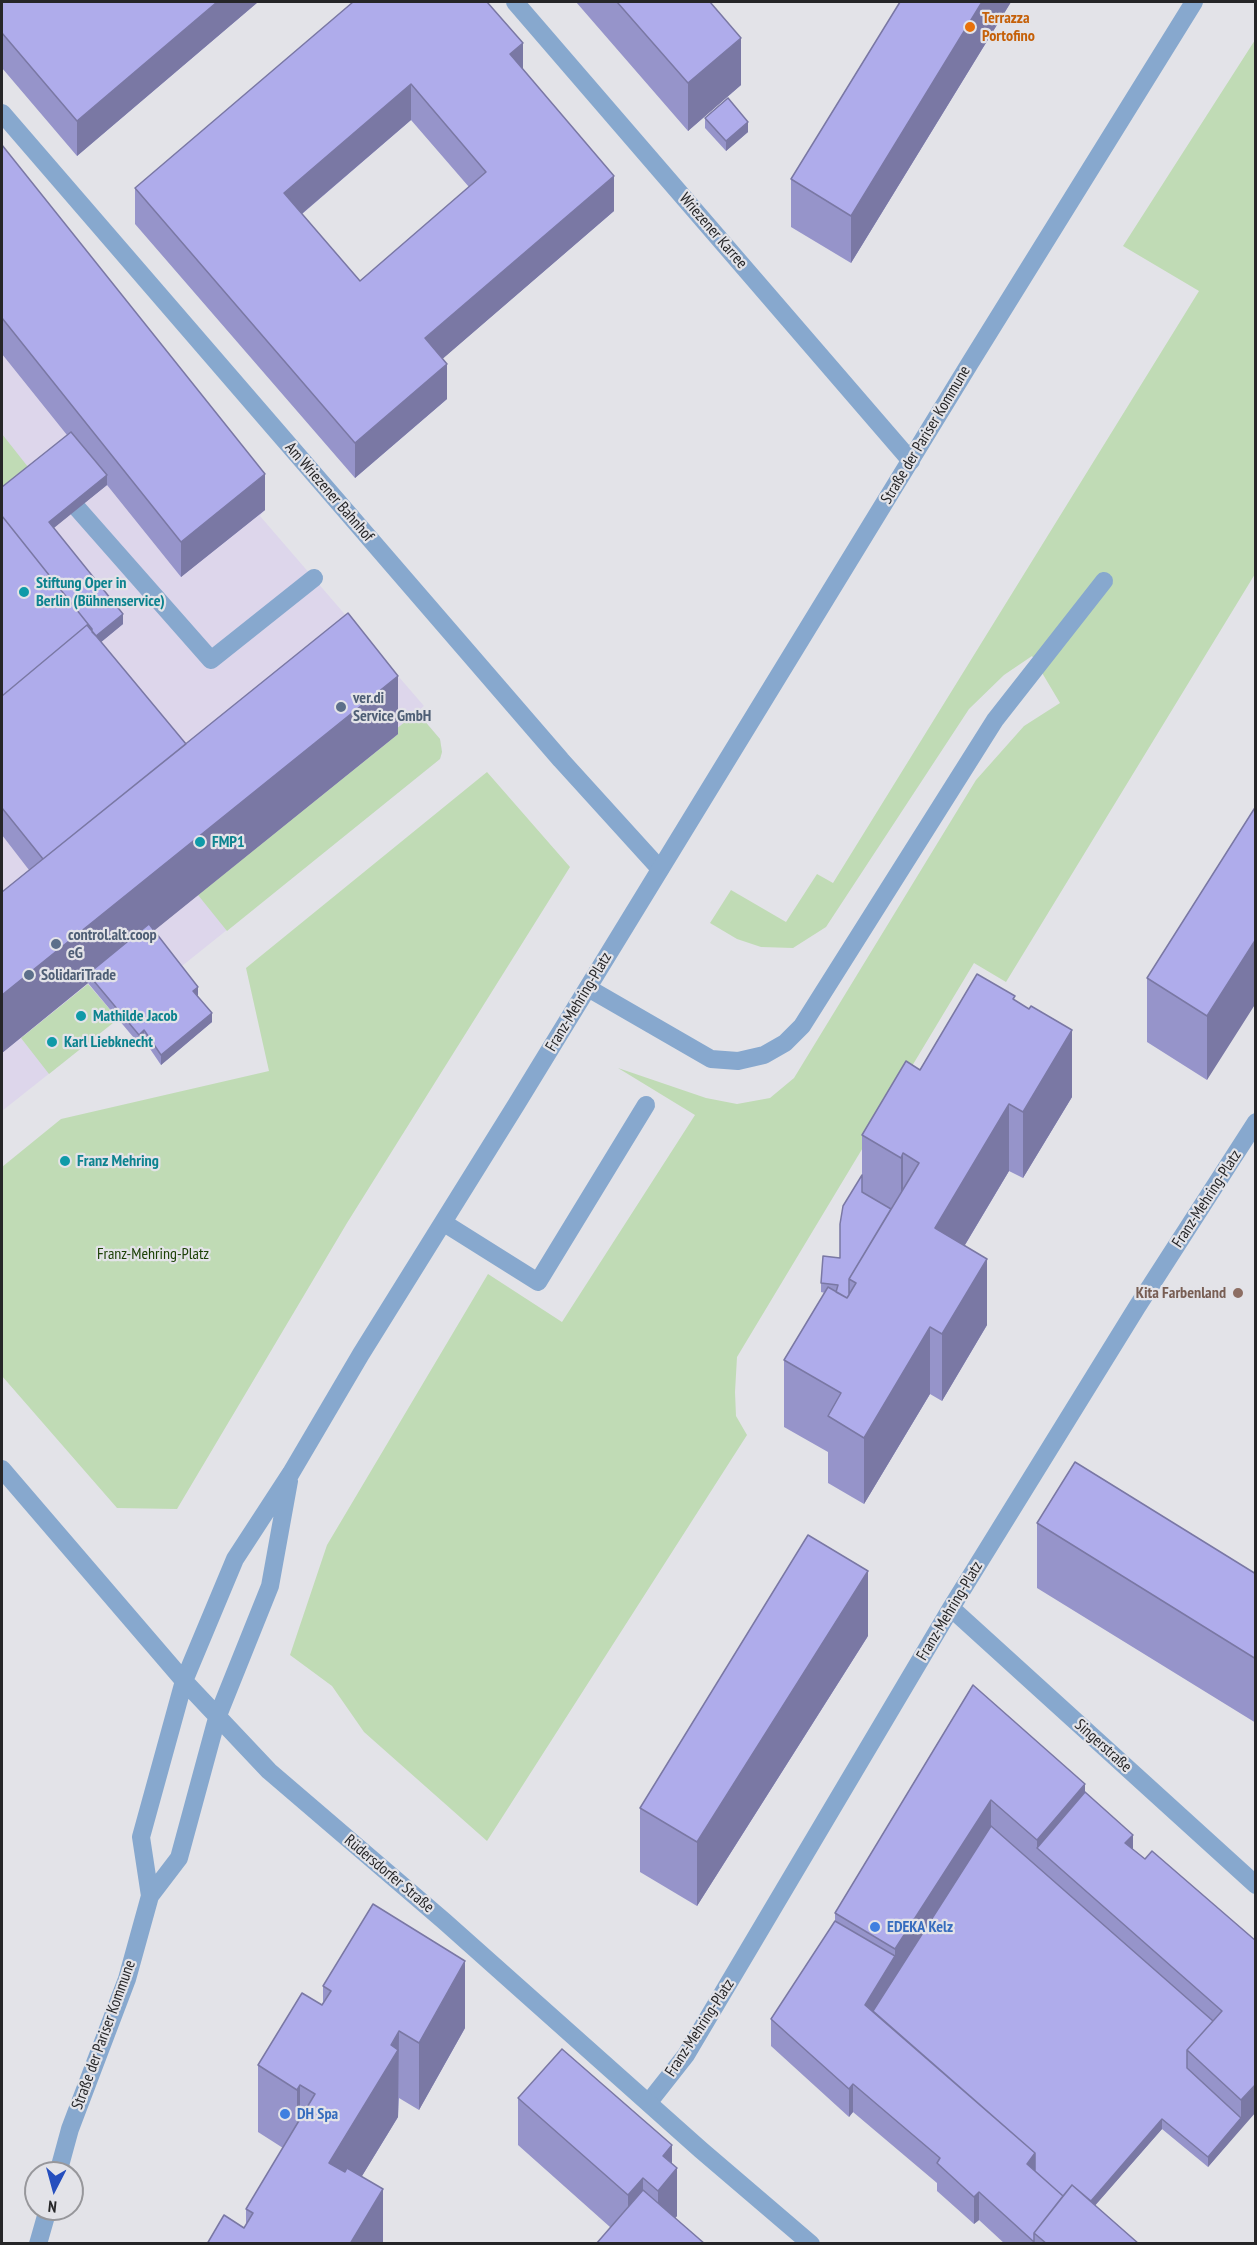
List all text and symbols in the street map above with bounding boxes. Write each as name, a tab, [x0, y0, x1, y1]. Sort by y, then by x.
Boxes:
place label: Terrazza Portofino	[982, 8, 1035, 46]
marker: Terrazza Portofino	[963, 20, 977, 34]
street label: Wriezener Karree	[675, 189, 751, 273]
street label: Straße der Pariser Kommune	[877, 363, 975, 507]
street label: Am Wriezener Bahnhof	[281, 438, 377, 546]
place label: Stiftung Oper in Berlin (Bühnenservice)	[36, 573, 165, 611]
marker: Stiftung Oper in Berlin (Bühnenservice)	[17, 585, 31, 599]
place label: ver.di Service GmbH	[353, 688, 431, 726]
marker: ver.di Service GmbH	[334, 700, 348, 714]
place label: FMP1	[212, 832, 245, 852]
marker: FMP1	[193, 835, 207, 849]
place label: control.alt.coop eG	[68, 925, 157, 963]
marker: control.alt.coop eG	[49, 937, 63, 951]
street label: Franz-Mehring-Platz	[542, 949, 616, 1055]
place label: SolidariTrade	[41, 965, 116, 985]
marker: SolidariTrade	[22, 968, 36, 982]
place label: Mathilde Jacob	[93, 1006, 178, 1026]
marker: Mathilde Jacob	[74, 1009, 88, 1023]
place label: Karl Liebknecht	[64, 1032, 153, 1052]
marker: Karl Liebknecht	[45, 1035, 59, 1049]
street label: Franz-Mehring-Platz	[1168, 1147, 1246, 1251]
place label: Franz Mehring	[77, 1151, 159, 1171]
marker: Franz Mehring	[58, 1154, 72, 1168]
park label: Franz-Mehring-Platz	[97, 1244, 209, 1264]
place label: Kita Farbenland	[1136, 1283, 1226, 1303]
marker: Kita Farbenland	[1231, 1286, 1245, 1300]
street label: Franz-Mehring-Platz	[913, 1558, 987, 1664]
street label: Singerstraße	[1070, 1715, 1136, 1777]
street label: Rüdersdorfer Straße	[340, 1831, 438, 1917]
place label: EDEKA Kelz	[887, 1917, 953, 1937]
marker: EDEKA Kelz	[868, 1920, 882, 1934]
street label: Straße der Pariser Kommune	[68, 1958, 140, 2112]
street label: Franz-Mehring-Platz	[661, 1976, 739, 2080]
place label: DH Spa	[297, 2104, 338, 2124]
marker: DH Spa	[278, 2107, 292, 2121]
north arrow	[24, 2161, 84, 2221]
text: N	[47, 2197, 58, 2217]

